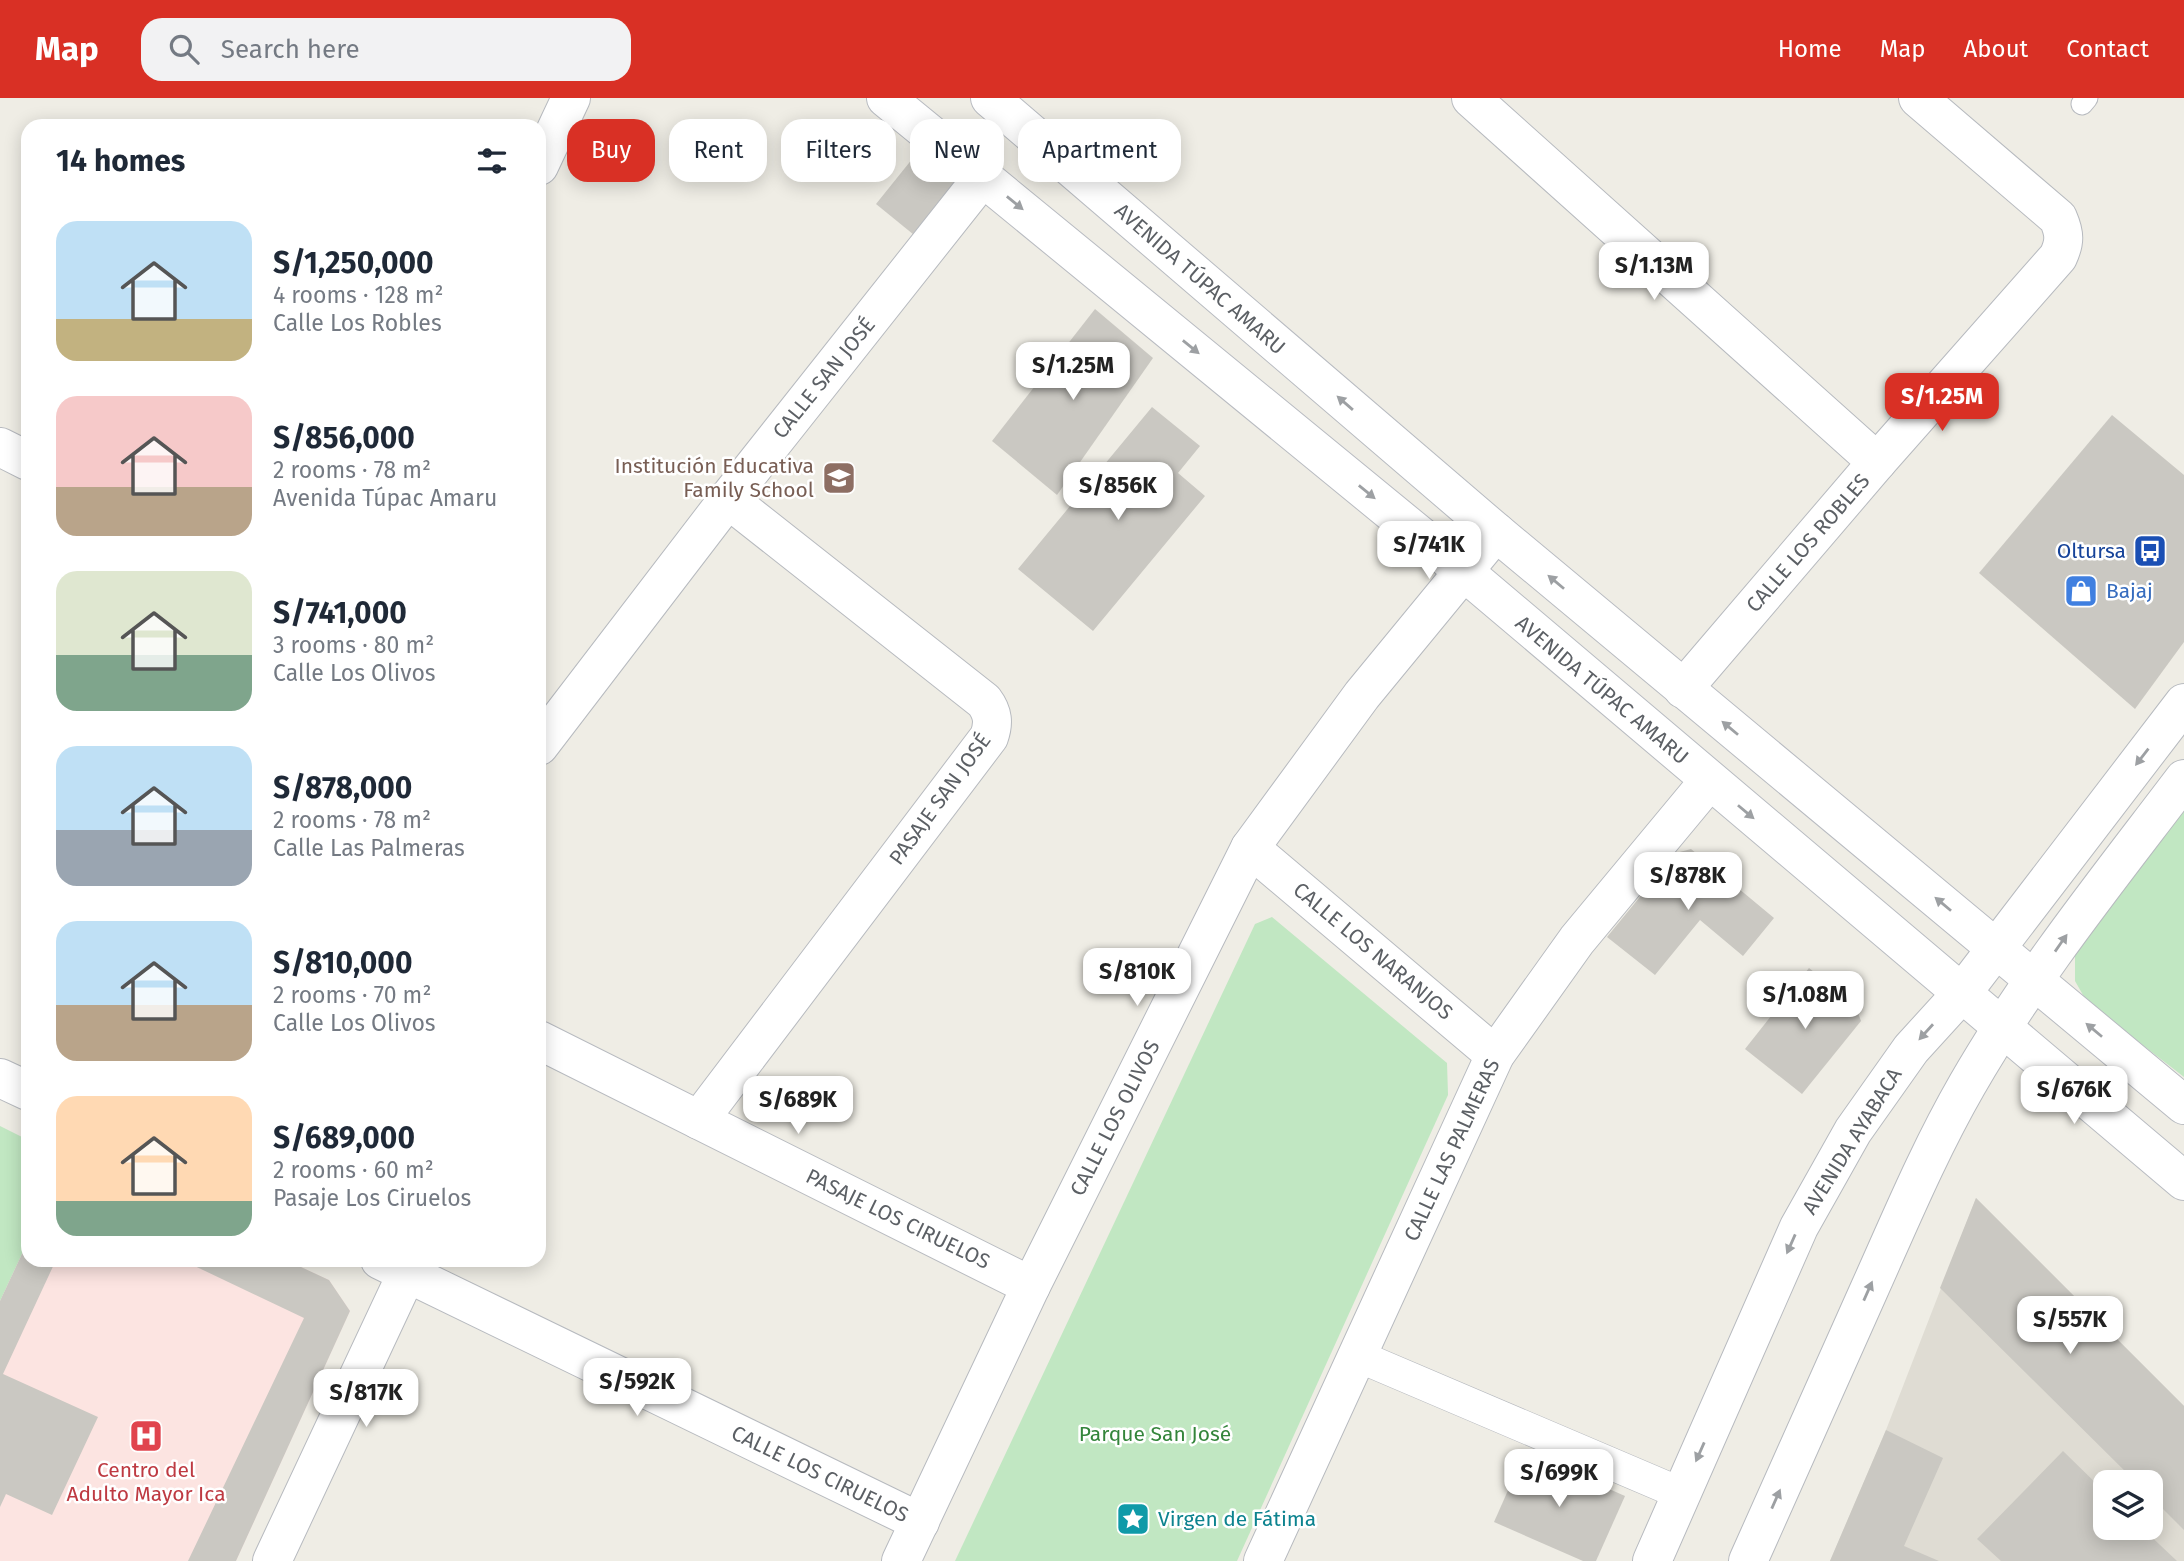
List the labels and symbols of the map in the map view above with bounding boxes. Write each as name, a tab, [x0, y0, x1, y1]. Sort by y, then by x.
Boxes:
one-way arrow	[1006, 195, 1023, 210]
street label: AVENIDA TÚPAC AMARU	[1109, 198, 1291, 360]
pin: S/1.13M	[1589, 242, 1719, 302]
street label: CALLE SAN JOSÉ	[767, 312, 881, 444]
one-way arrow	[1181, 340, 1199, 355]
pin: S/1.25M	[1008, 342, 1138, 402]
pin: S/1.25M	[1877, 374, 2007, 433]
one-way arrow	[1336, 395, 1354, 411]
place label: Institución Educativa Family School	[615, 453, 814, 503]
school or university icon: Institución Educativa Family School	[820, 459, 858, 497]
pin: S/856K	[1061, 462, 1175, 522]
street label: CALLE LOS ROBLES	[1741, 468, 1875, 618]
one-way arrow	[1358, 484, 1375, 499]
pin: S/741K	[1372, 522, 1486, 581]
bus stop icon: Oltursa	[2131, 532, 2169, 570]
place label: Oltursa	[2057, 538, 2126, 564]
shop icon: Bajaj	[2062, 572, 2100, 610]
one-way arrow	[1547, 575, 1564, 590]
place label: Bajaj	[2106, 578, 2153, 604]
street label: AVENIDA TÚPAC AMARU	[1510, 610, 1694, 770]
one-way arrow	[1722, 720, 1740, 735]
street label: PASAJE SAN JOSÉ	[884, 728, 996, 870]
one-way arrow	[2136, 748, 2150, 766]
one-way arrow	[1738, 804, 1755, 819]
pin: S/878K	[1631, 852, 1745, 912]
street label: CALLE LOS NARANJOS	[1288, 877, 1458, 1025]
one-way arrow	[1935, 897, 1952, 912]
one-way arrow	[2054, 934, 2068, 952]
pin: S/810K	[1080, 948, 1194, 1008]
pin: S/1.08M	[1740, 972, 1870, 1031]
one-way arrow	[1918, 1023, 1934, 1041]
one-way arrow	[2086, 1023, 2103, 1038]
street label: CALLE LOS OLIVOS	[1065, 1036, 1165, 1200]
street label: CALLE LAS PALMERAS	[1398, 1055, 1506, 1245]
street label: AVENIDA AYABACA	[1796, 1063, 1908, 1219]
pin: S/676K	[2017, 1066, 2131, 1126]
pin: S/689K	[741, 1076, 855, 1136]
street label: PASAJE LOS CIRUELOS	[802, 1163, 994, 1275]
one-way arrow	[1785, 1234, 1797, 1254]
one-way arrow	[1862, 1281, 1874, 1301]
pin: S/557K	[2013, 1296, 2127, 1356]
pin: S/592K	[580, 1358, 694, 1418]
pin: S/817K	[309, 1370, 423, 1429]
hospital icon: Centro del Adulto Mayor Ica	[127, 1417, 165, 1455]
street label: CALLE LOS CIRUELOS	[727, 1420, 913, 1528]
park label: Parque San José	[1079, 1421, 1231, 1447]
one-way arrow	[1694, 1442, 1705, 1463]
pin: S/699K	[1502, 1450, 1616, 1509]
place label: Centro del Adulto Mayor Ica	[66, 1457, 226, 1507]
one-way arrow	[1771, 1488, 1782, 1509]
place icon: Virgen de Fátima	[1114, 1500, 1152, 1538]
place label: Virgen de Fátima	[1158, 1506, 1316, 1532]

